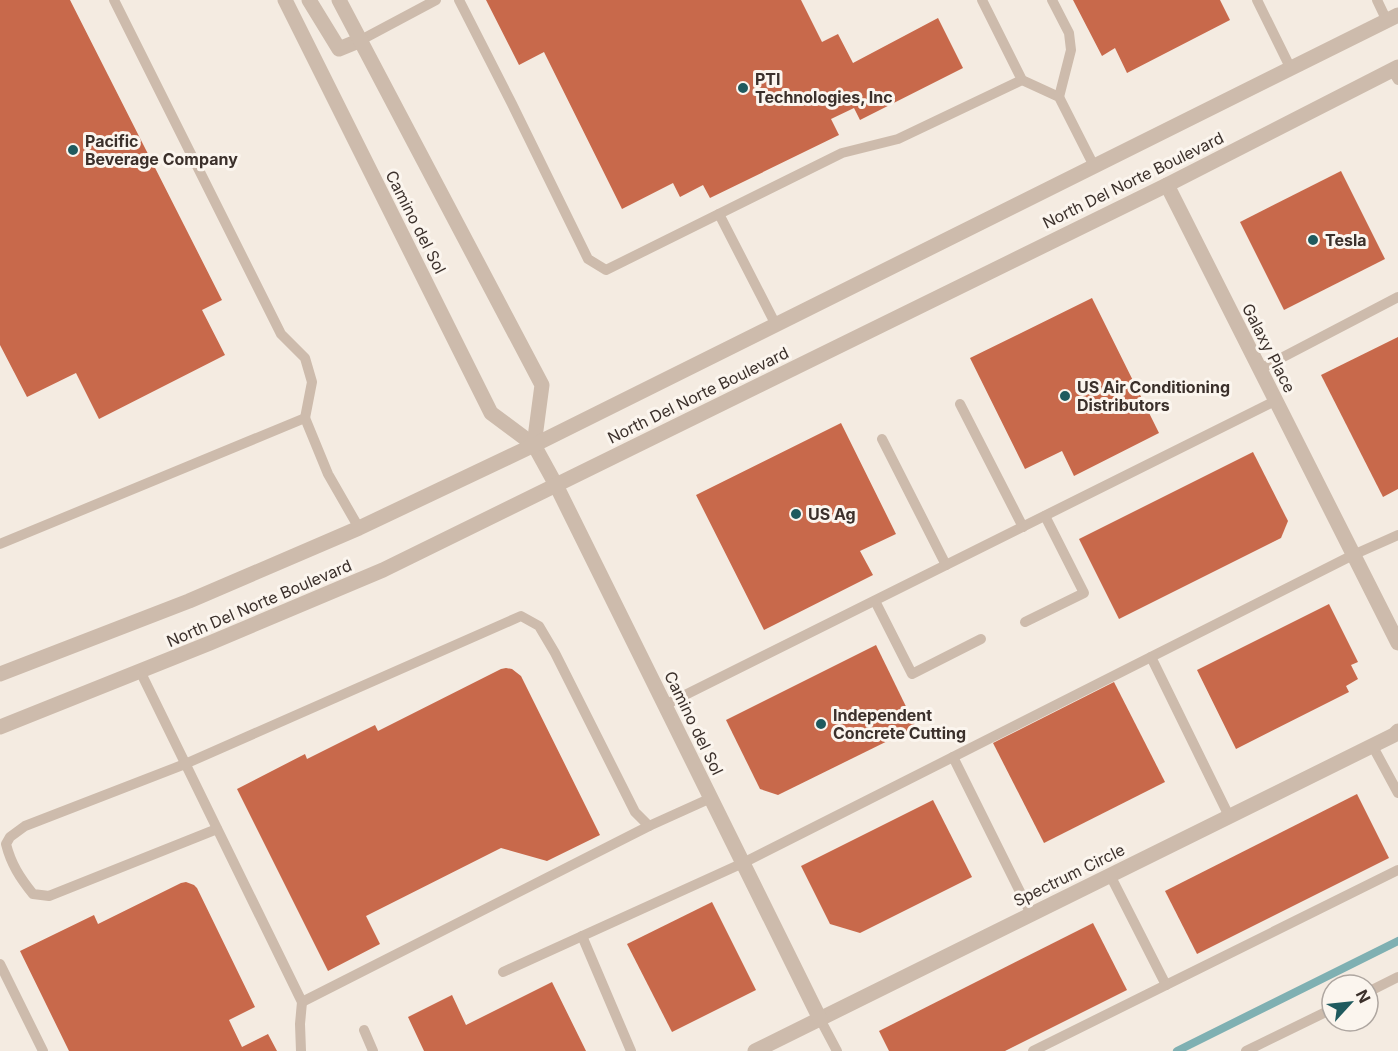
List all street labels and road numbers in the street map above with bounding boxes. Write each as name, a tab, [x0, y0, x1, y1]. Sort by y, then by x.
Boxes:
street label: North Del Norte Boulevard	[1039, 127, 1227, 233]
street label: Camino del Sol	[381, 167, 451, 277]
street label: Galaxy Place	[1238, 300, 1300, 396]
street label: North Del Norte Boulevard	[604, 342, 792, 448]
street label: North Del Norte Boulevard	[163, 555, 355, 651]
street label: Camino del Sol	[660, 668, 728, 778]
street label: Spectrum Circle	[1010, 839, 1128, 911]

